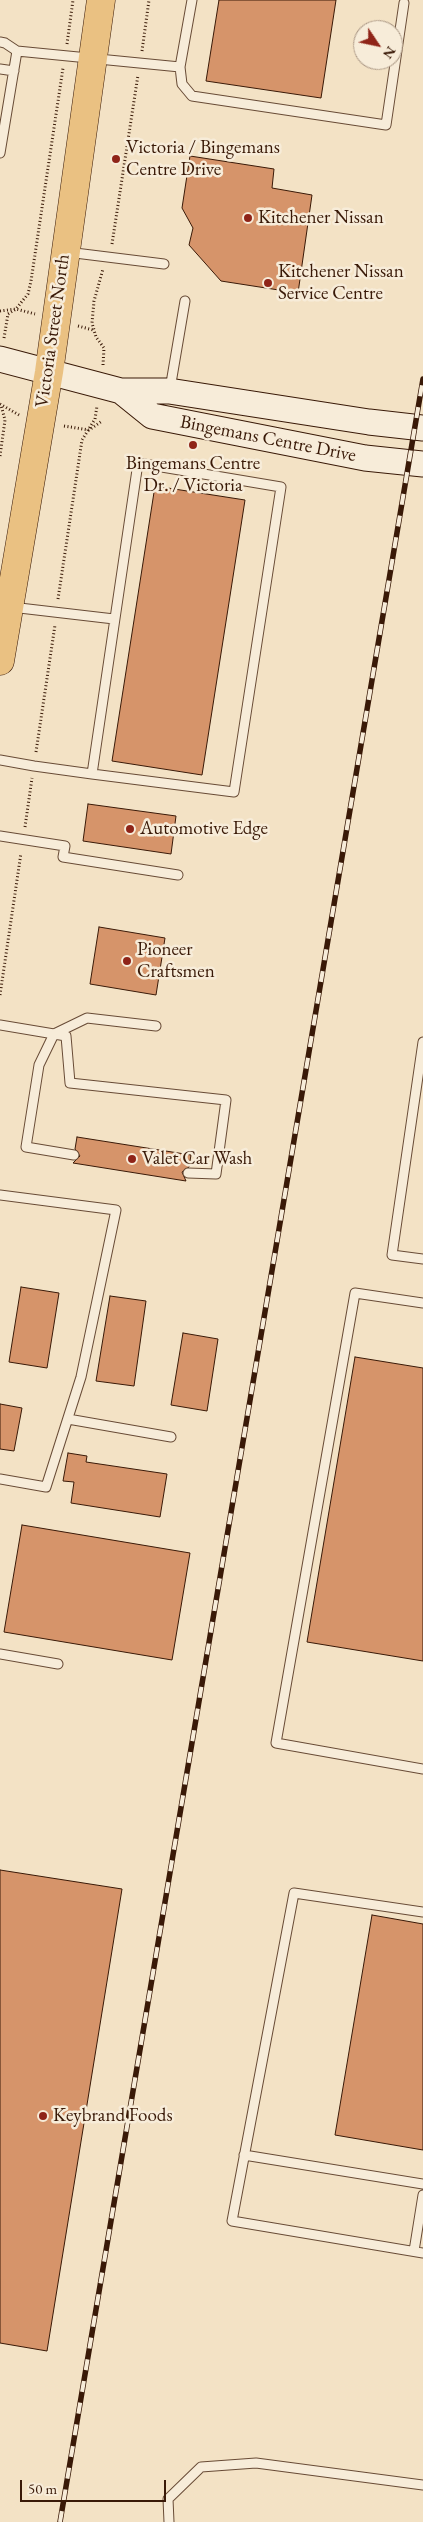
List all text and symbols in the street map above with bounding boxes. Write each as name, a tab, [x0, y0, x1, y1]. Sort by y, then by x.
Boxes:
north arrow	[353, 20, 403, 70]
text: N	[379, 43, 400, 63]
place label: Victoria / Bingemans Centre Drive	[126, 137, 280, 181]
marker: Victoria / Bingemans Centre Drive	[110, 153, 122, 165]
place label: Kitchener Nissan	[258, 207, 384, 229]
marker: Kitchener Nissan	[242, 212, 254, 224]
street label: Victoria Street North	[31, 253, 75, 409]
place label: Kitchener Nissan Service Centre	[278, 261, 404, 305]
marker: Kitchener Nissan Service Centre	[262, 277, 274, 289]
street label: Bingemans Centre Drive	[178, 411, 358, 467]
marker: Bingemans Centre Dr. / Victoria	[187, 439, 199, 451]
place label: Bingemans Centre Dr. / Victoria	[126, 453, 260, 497]
place label: Automotive Edge	[140, 818, 268, 840]
marker: Automotive Edge	[124, 823, 136, 835]
place label: Pioneer Craftsmen	[137, 939, 215, 983]
marker: Pioneer Craftsmen	[121, 955, 133, 967]
place label: Valet Car Wash	[142, 1148, 252, 1170]
marker: Valet Car Wash	[126, 1153, 138, 1165]
place label: Keybrand Foods	[53, 2105, 173, 2127]
marker: Keybrand Foods	[37, 2110, 49, 2122]
scale bar	[22, 2470, 169, 2502]
text: 50 m	[28, 2479, 57, 2498]

